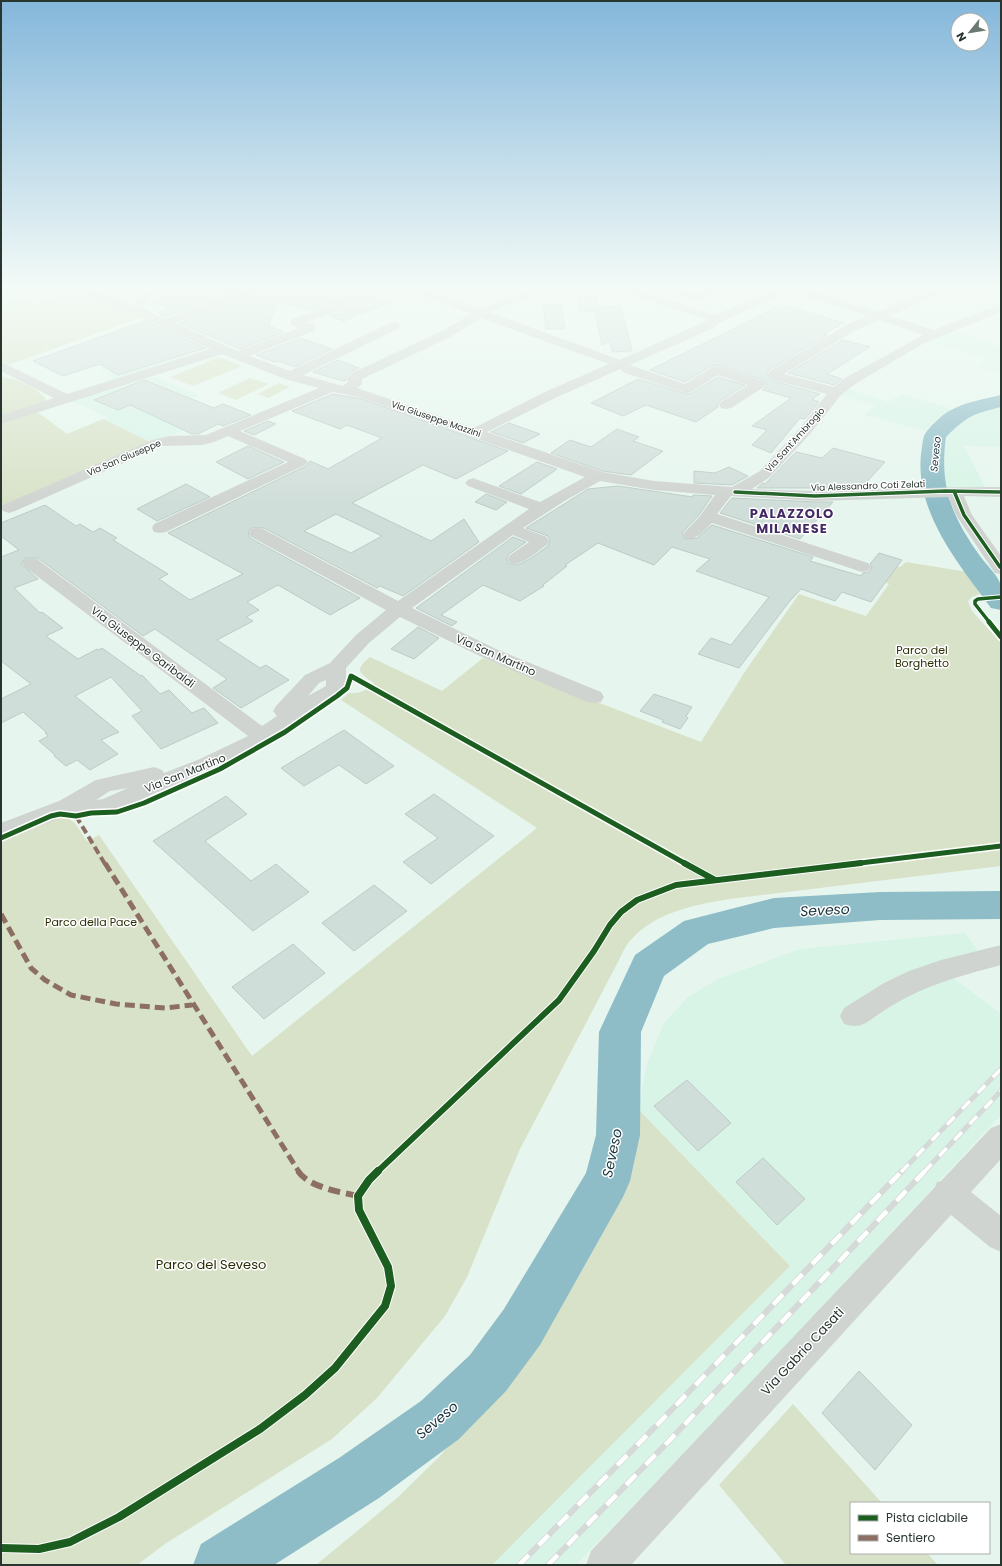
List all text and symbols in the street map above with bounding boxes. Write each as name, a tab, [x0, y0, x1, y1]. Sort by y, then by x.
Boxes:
north arrow	[950, 12, 990, 52]
text: N	[952, 29, 970, 45]
street label: Via Giuseppe Mazzini	[389, 398, 483, 440]
street label: Via Sant'Ambrogio	[763, 405, 827, 475]
water label: Seveso	[926, 436, 945, 472]
street label: Via San Giuseppe	[85, 437, 163, 479]
street label: Via Alessandro Coti Zelati	[811, 478, 925, 494]
district label: PALAZZOLO MILANESE	[750, 504, 834, 538]
street label: Via Giuseppe Garibaldi	[88, 603, 199, 692]
street label: Via San Martino	[453, 630, 539, 680]
park label: Parco del Borghetto	[895, 642, 949, 671]
street label: Via San Martino	[142, 749, 228, 797]
water label: Seveso	[800, 899, 850, 921]
park label: Parco della Pace	[45, 914, 137, 930]
water label: Seveso	[597, 1127, 627, 1179]
park label: Parco del Seveso	[156, 1255, 266, 1274]
street label: Via Gabrio Casati	[757, 1303, 848, 1400]
water label: Seveso	[412, 1396, 462, 1444]
legend	[850, 1502, 990, 1554]
text: Pista ciclabile	[886, 1509, 968, 1526]
text: Sentiero	[886, 1529, 935, 1546]

